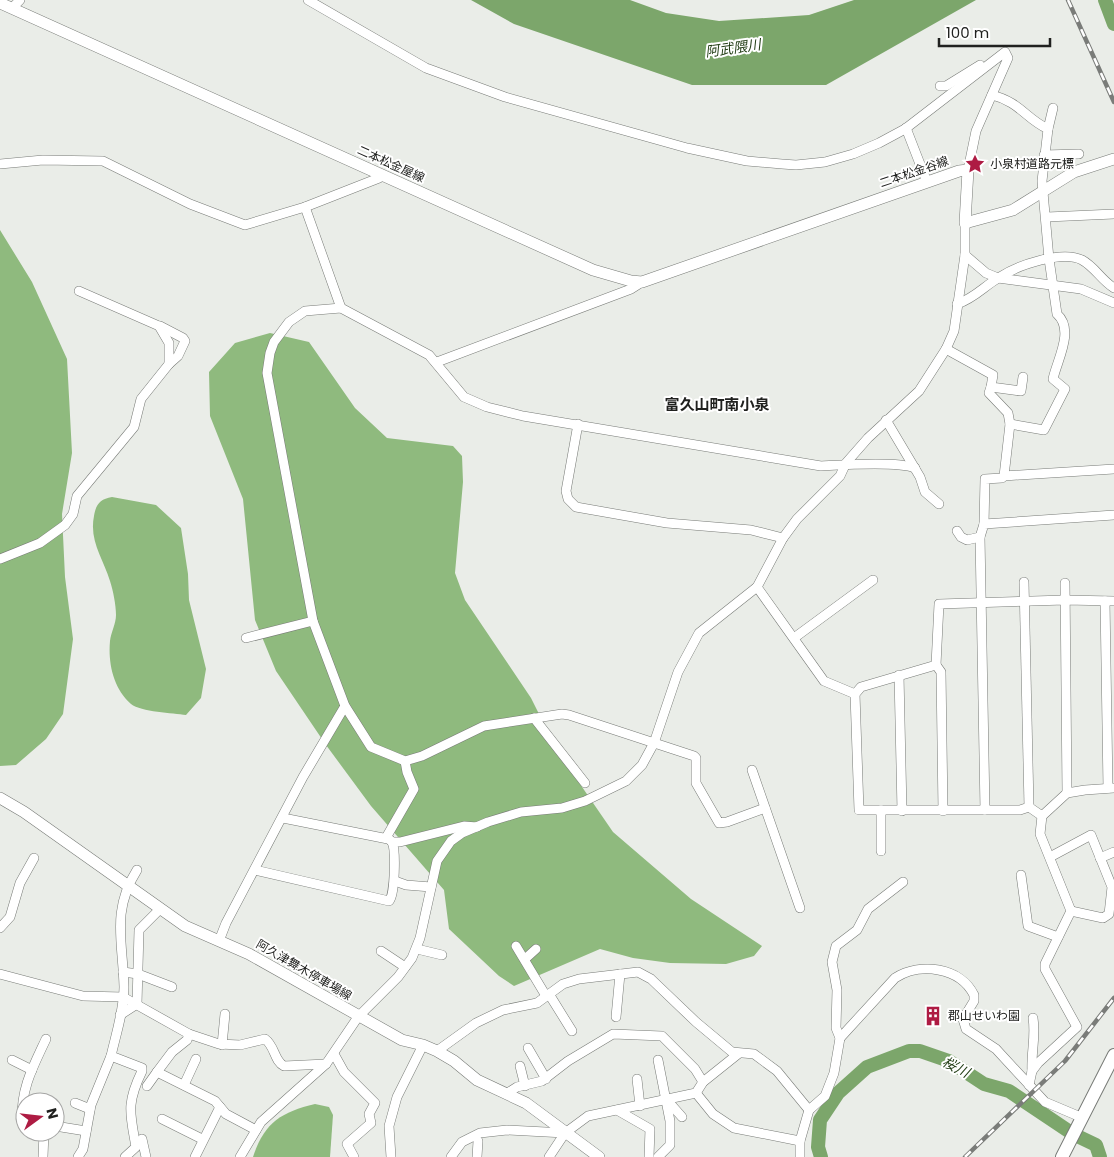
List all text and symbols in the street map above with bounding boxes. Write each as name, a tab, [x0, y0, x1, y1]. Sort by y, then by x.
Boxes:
scale bar	[939, 15, 1050, 47]
text: 100 m	[946, 22, 989, 43]
water label: 阿武隈川	[704, 34, 764, 62]
street label: 二本松金屋線	[355, 141, 428, 186]
street label: 二本松金谷線	[877, 152, 951, 191]
place icon: 小泉村道路元標	[964, 153, 986, 175]
place label: 小泉村道路元標	[990, 155, 1074, 172]
district label: 富久山町南小泉	[664, 394, 770, 415]
street label: 阿久津舞木停車場線	[253, 935, 355, 1004]
building icon: 郡山せいわ園	[922, 1005, 944, 1027]
place label: 郡山せいわ園	[948, 1007, 1020, 1024]
water label: 桜川	[939, 1052, 975, 1083]
north arrow	[15, 1092, 65, 1142]
text: N	[42, 1106, 64, 1121]

